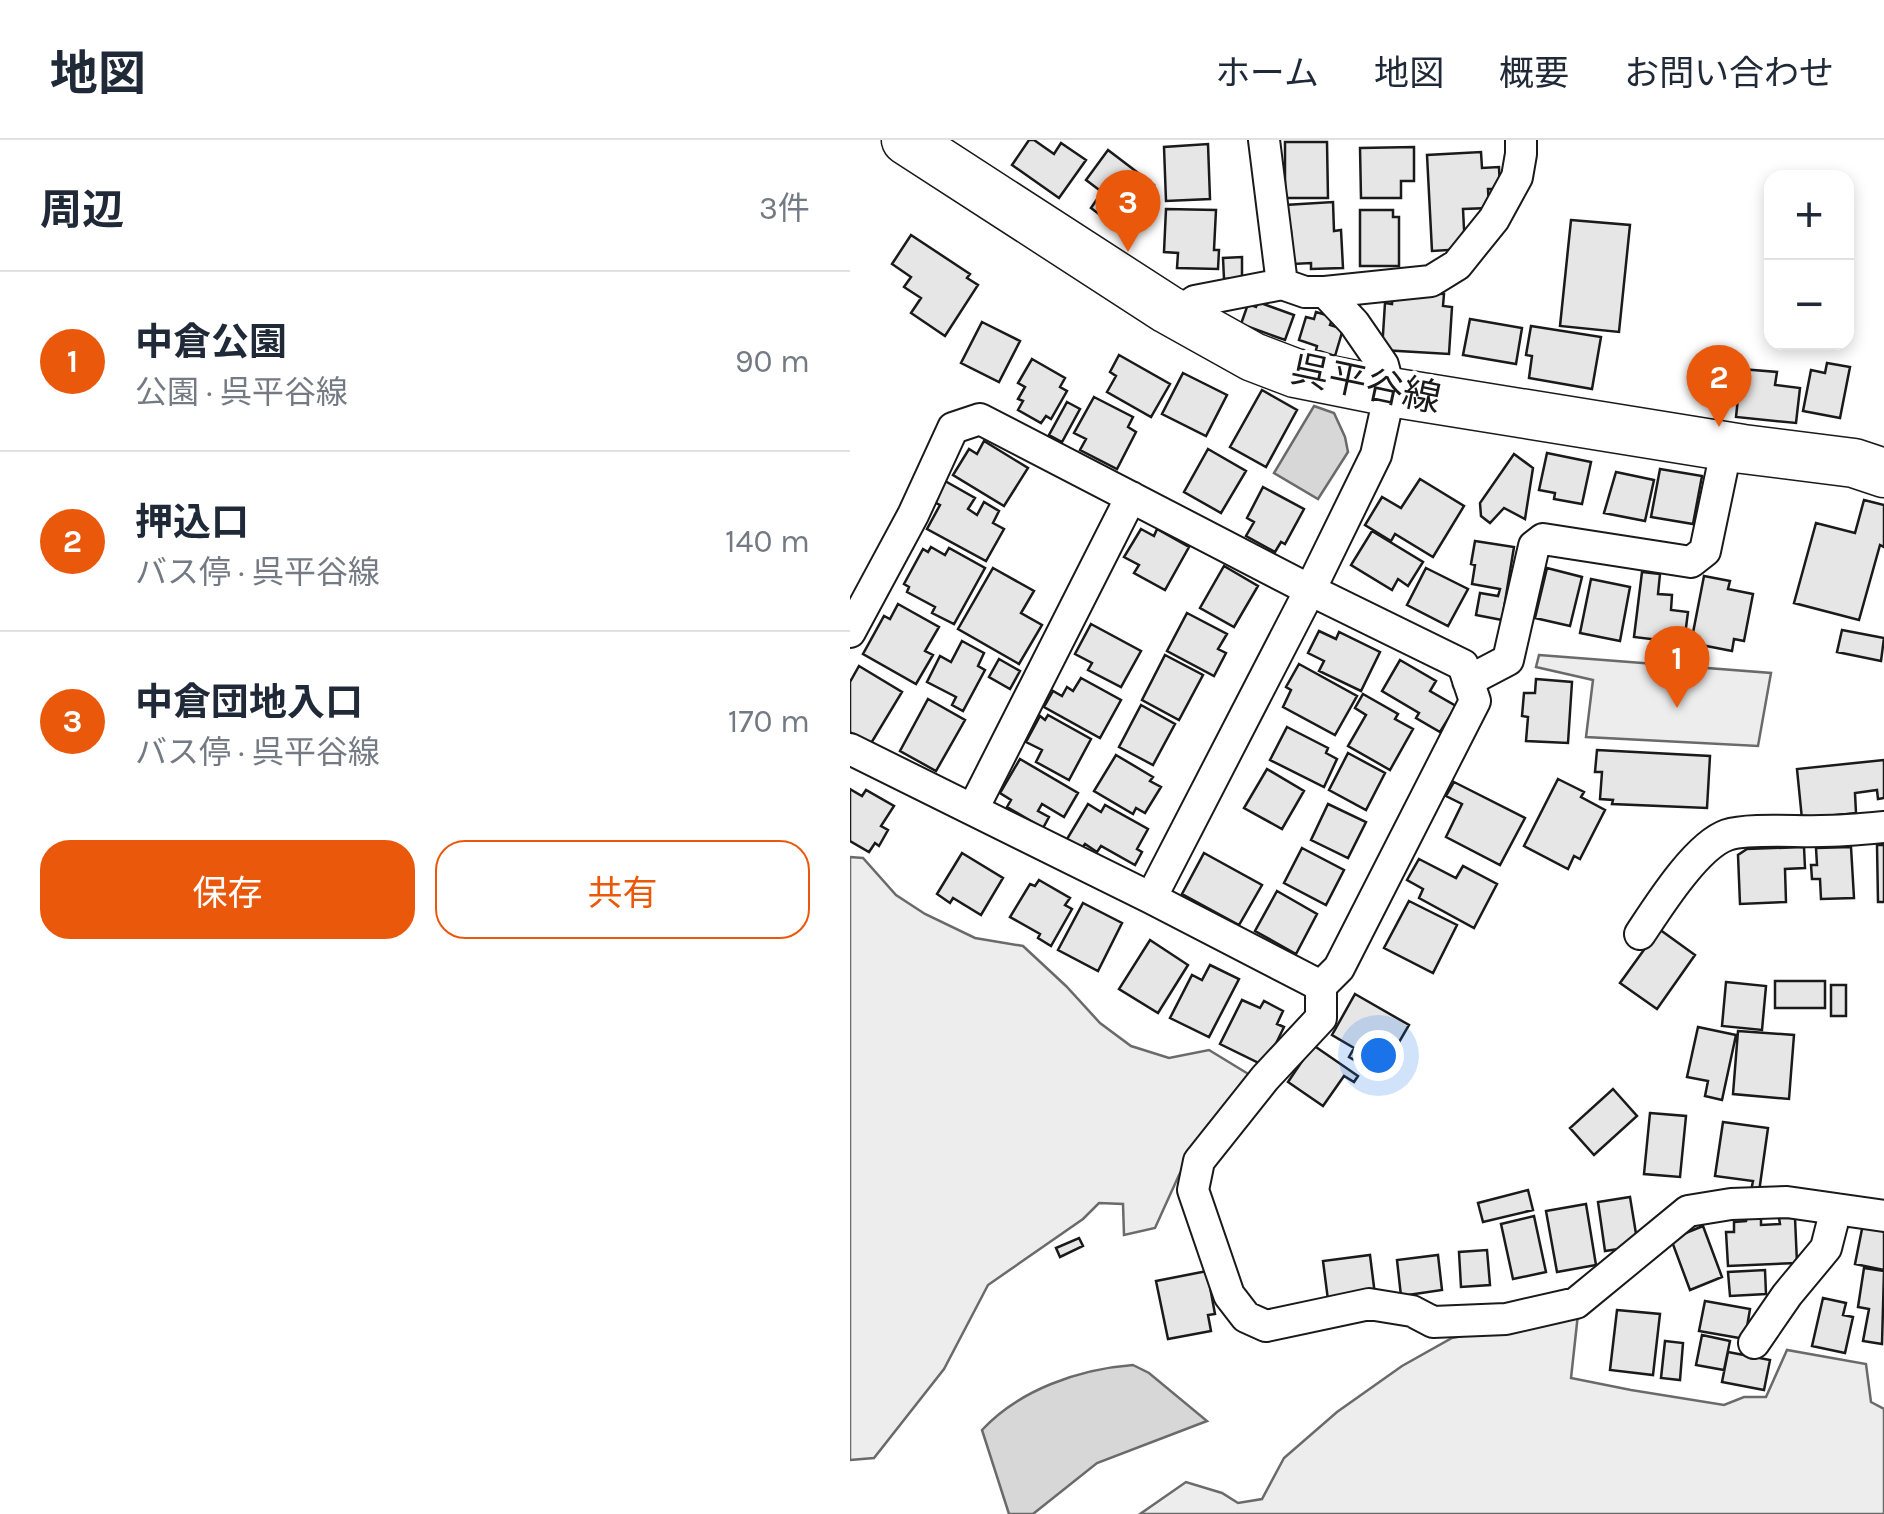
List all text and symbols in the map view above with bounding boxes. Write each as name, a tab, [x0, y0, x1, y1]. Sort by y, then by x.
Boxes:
text: 地図	[50, 46, 146, 102]
text: ホーム	[1215, 53, 1319, 94]
text: 地図	[1374, 53, 1444, 94]
text: 概要	[1499, 53, 1569, 94]
text: お問い合わせ	[1624, 53, 1834, 94]
pin: 3	[1096, 169, 1160, 252]
map controls	[1764, 170, 1854, 350]
button: +	[1764, 170, 1854, 260]
text: 周辺	[40, 185, 124, 235]
text: 3件	[759, 190, 810, 227]
button: −	[1764, 260, 1854, 350]
text: 中倉公園	[135, 320, 287, 365]
text: 1	[67, 343, 78, 380]
text: 90 m	[735, 343, 810, 380]
pin: 2	[1686, 344, 1752, 427]
street label: 呉平谷線	[1287, 346, 1445, 422]
text: 公園 · 呉平谷線	[135, 374, 348, 411]
text: 押込口	[135, 500, 249, 545]
text: 2	[63, 523, 82, 560]
text: 140 m	[725, 523, 810, 560]
text: バス停 · 呉平谷線	[135, 554, 380, 591]
pin: 1	[1644, 626, 1710, 708]
text: 中倉団地入口	[135, 680, 363, 725]
text: 3	[63, 703, 82, 740]
text: 170 m	[728, 703, 810, 740]
text: バス停 · 呉平谷線	[135, 734, 380, 771]
button: 保存	[40, 840, 415, 939]
button: 共有	[435, 840, 810, 939]
your location	[1353, 1030, 1404, 1081]

